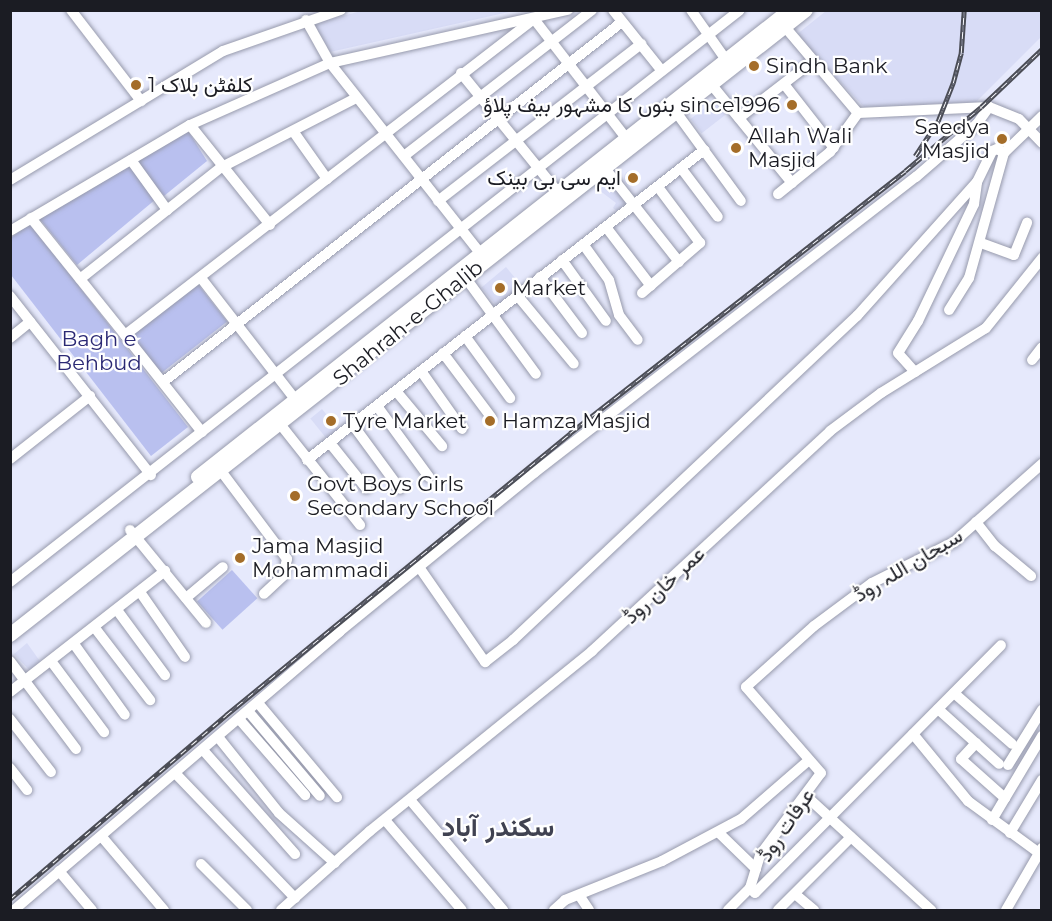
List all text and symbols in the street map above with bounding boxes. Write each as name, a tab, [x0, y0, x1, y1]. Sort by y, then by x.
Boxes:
place label: Sindh Bank	[766, 53, 888, 79]
marker: Sindh Bank	[747, 59, 761, 73]
place label: کلفٹن بلاک 1	[148, 72, 252, 98]
marker: کلفٹن بلاک 1	[129, 78, 143, 92]
place label: بنوں کا مشہور بیف پلاؤ since1996	[483, 92, 780, 118]
marker: بنوں کا مشہور بیف پلاؤ since1996	[785, 98, 799, 112]
place label: Saedya Masjid	[915, 114, 990, 164]
place label: Allah Wali Masjid	[748, 123, 852, 173]
marker: Saedya Masjid	[995, 132, 1009, 146]
marker: Allah Wali Masjid	[729, 141, 743, 155]
place label: ایم سی بی بینک	[487, 165, 621, 191]
marker: ایم سی بی بینک	[626, 171, 640, 185]
street label: Shahrah-e-Ghalib	[328, 255, 488, 391]
place label: Market	[512, 275, 586, 301]
marker: Market	[493, 281, 507, 295]
park label: Bagh e Behbud	[56, 326, 142, 376]
place label: Tyre Market	[343, 408, 467, 434]
place label: Hamza Masjid	[502, 408, 651, 434]
marker: Tyre Market	[324, 414, 338, 428]
marker: Hamza Masjid	[483, 414, 497, 428]
place label: Govt Boys Girls Secondary School	[307, 471, 494, 521]
marker: Govt Boys Girls Secondary School	[288, 489, 302, 503]
street label: سبحان اللہ روڈ	[849, 523, 967, 607]
place label: Jama Masjid Mohammadi	[252, 533, 389, 583]
street label: عمر خان روڈ	[618, 541, 710, 629]
marker: Jama Masjid Mohammadi	[233, 551, 247, 565]
street label: عرفات روڈ	[752, 784, 820, 866]
district label: سکندر آباد	[442, 811, 554, 843]

